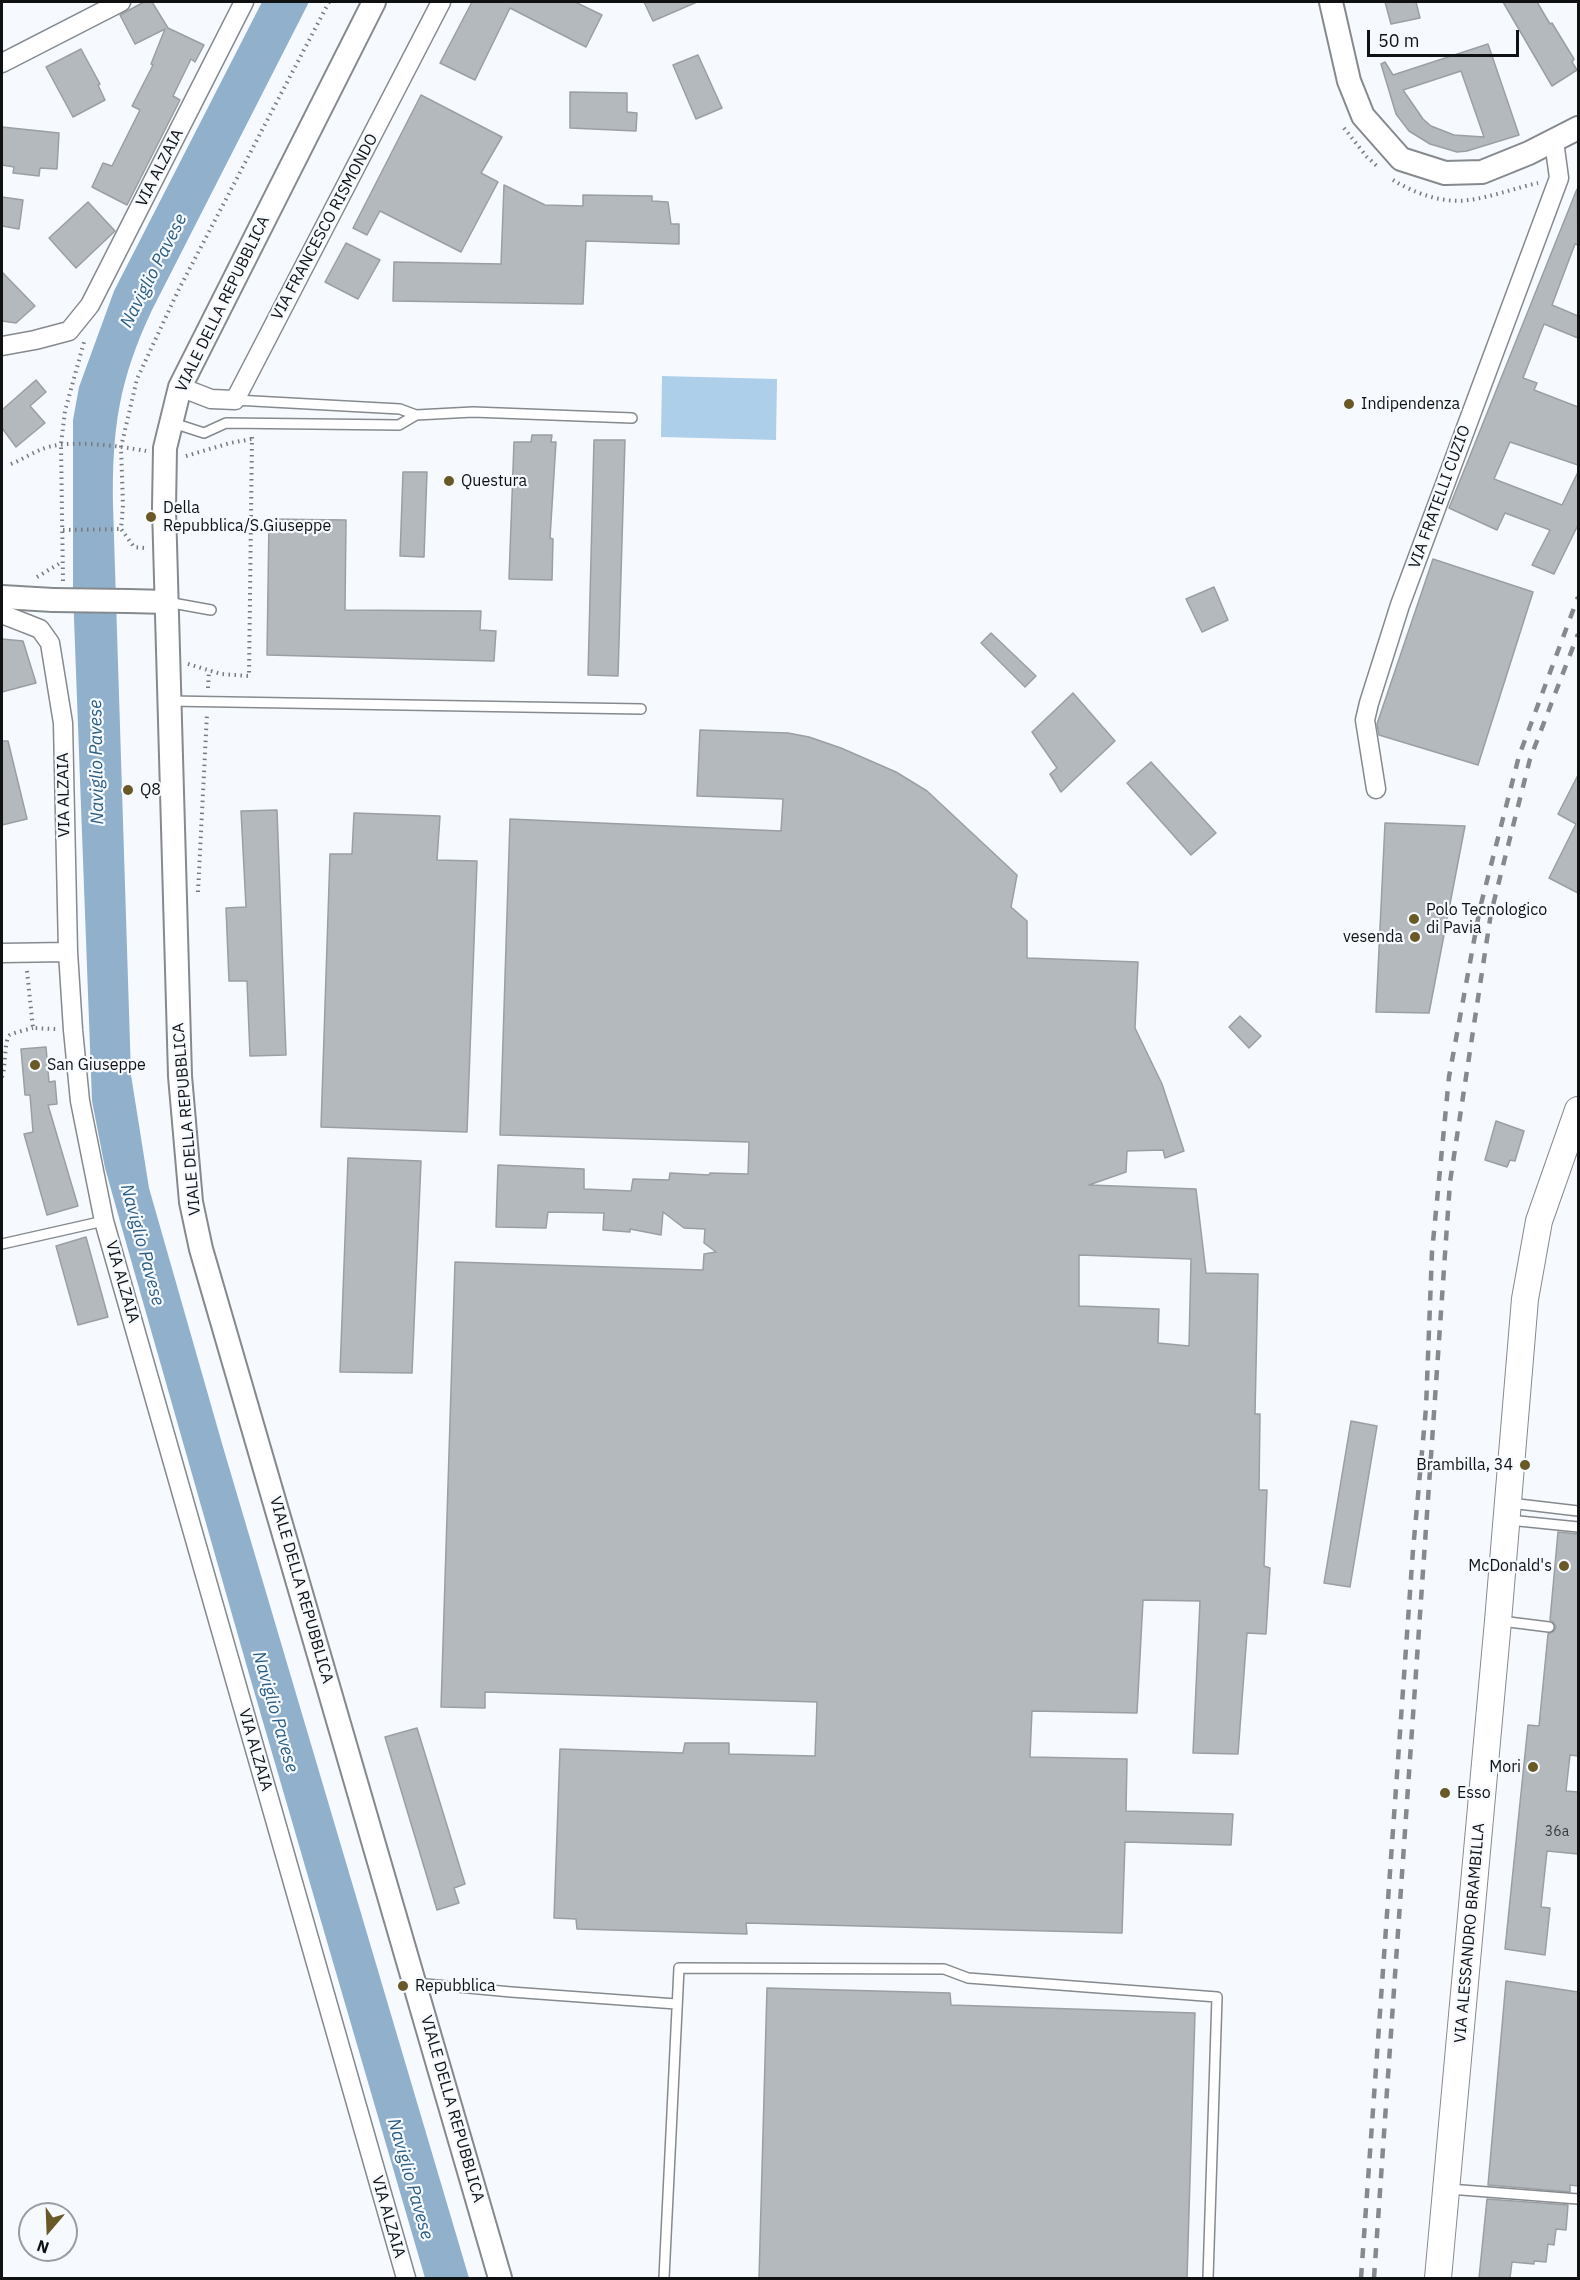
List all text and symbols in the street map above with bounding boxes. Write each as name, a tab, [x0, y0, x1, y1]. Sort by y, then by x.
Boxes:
scale bar	[1370, 18, 1522, 56]
text: 50 m	[1378, 29, 1420, 52]
street label: VIA ALZAIA	[132, 126, 188, 210]
street label: VIA FRANCESCO RISMONDO	[268, 131, 382, 323]
water label: Naviglio Pavese	[116, 210, 192, 332]
street label: VIALE DELLA REPUBBLICA	[172, 213, 274, 395]
place label: Indipendenza	[1361, 394, 1460, 414]
marker: Indipendenza	[1342, 397, 1356, 411]
street label: VIA FRATELLI CUZIO	[1405, 423, 1475, 571]
place label: Questura	[461, 471, 527, 491]
marker: Questura	[442, 474, 456, 488]
place label: Della Repubblica/S.Giuseppe	[163, 498, 331, 536]
marker: Della Repubblica/S.Giuseppe	[144, 510, 158, 524]
water label: Naviglio Pavese	[85, 699, 109, 825]
street label: VIA ALZAIA	[54, 753, 74, 837]
place label: Q8	[140, 780, 161, 800]
marker: Q8	[121, 783, 135, 797]
place label: Polo Tecnologico di Pavia	[1426, 900, 1547, 938]
marker: Polo Tecnologico di Pavia	[1407, 912, 1421, 926]
place label: vesenda	[1343, 927, 1403, 947]
marker: vesenda	[1408, 930, 1422, 944]
street label: VIALE DELLA REPUBBLICA	[169, 1022, 205, 1216]
place label: San Giuseppe	[47, 1055, 146, 1075]
marker: San Giuseppe	[28, 1058, 42, 1072]
water label: Naviglio Pavese	[115, 1182, 169, 1308]
street label: VIA ALZAIA	[101, 1239, 143, 1325]
place label: Brambilla, 34	[1416, 1455, 1513, 1475]
marker: Brambilla, 34	[1518, 1458, 1532, 1472]
street label: VIALE DELLA REPUBBLICA	[265, 1494, 337, 1686]
place label: McDonald's	[1468, 1556, 1552, 1576]
marker: McDonald's	[1557, 1559, 1571, 1573]
water label: Naviglio Pavese	[247, 1649, 303, 1775]
street label: VIA ALZAIA	[234, 1707, 276, 1793]
place label: Mori	[1489, 1757, 1521, 1777]
marker: Mori	[1526, 1760, 1540, 1774]
place label: Esso	[1457, 1783, 1491, 1803]
marker: Esso	[1438, 1786, 1452, 1800]
street label: VIA ALESSANDRO BRAMBILLA	[1451, 1822, 1489, 2044]
house number: 36a	[1545, 1824, 1569, 1840]
place label: Repubblica	[415, 1976, 496, 1996]
marker: Repubblica	[396, 1979, 410, 1993]
street label: VIALE DELLA REPUBBLICA	[416, 2013, 488, 2205]
water label: Naviglio Pavese	[382, 2116, 438, 2242]
street label: VIA ALZAIA	[367, 2174, 409, 2260]
north arrow	[18, 2202, 78, 2262]
text: N	[34, 2236, 52, 2258]

